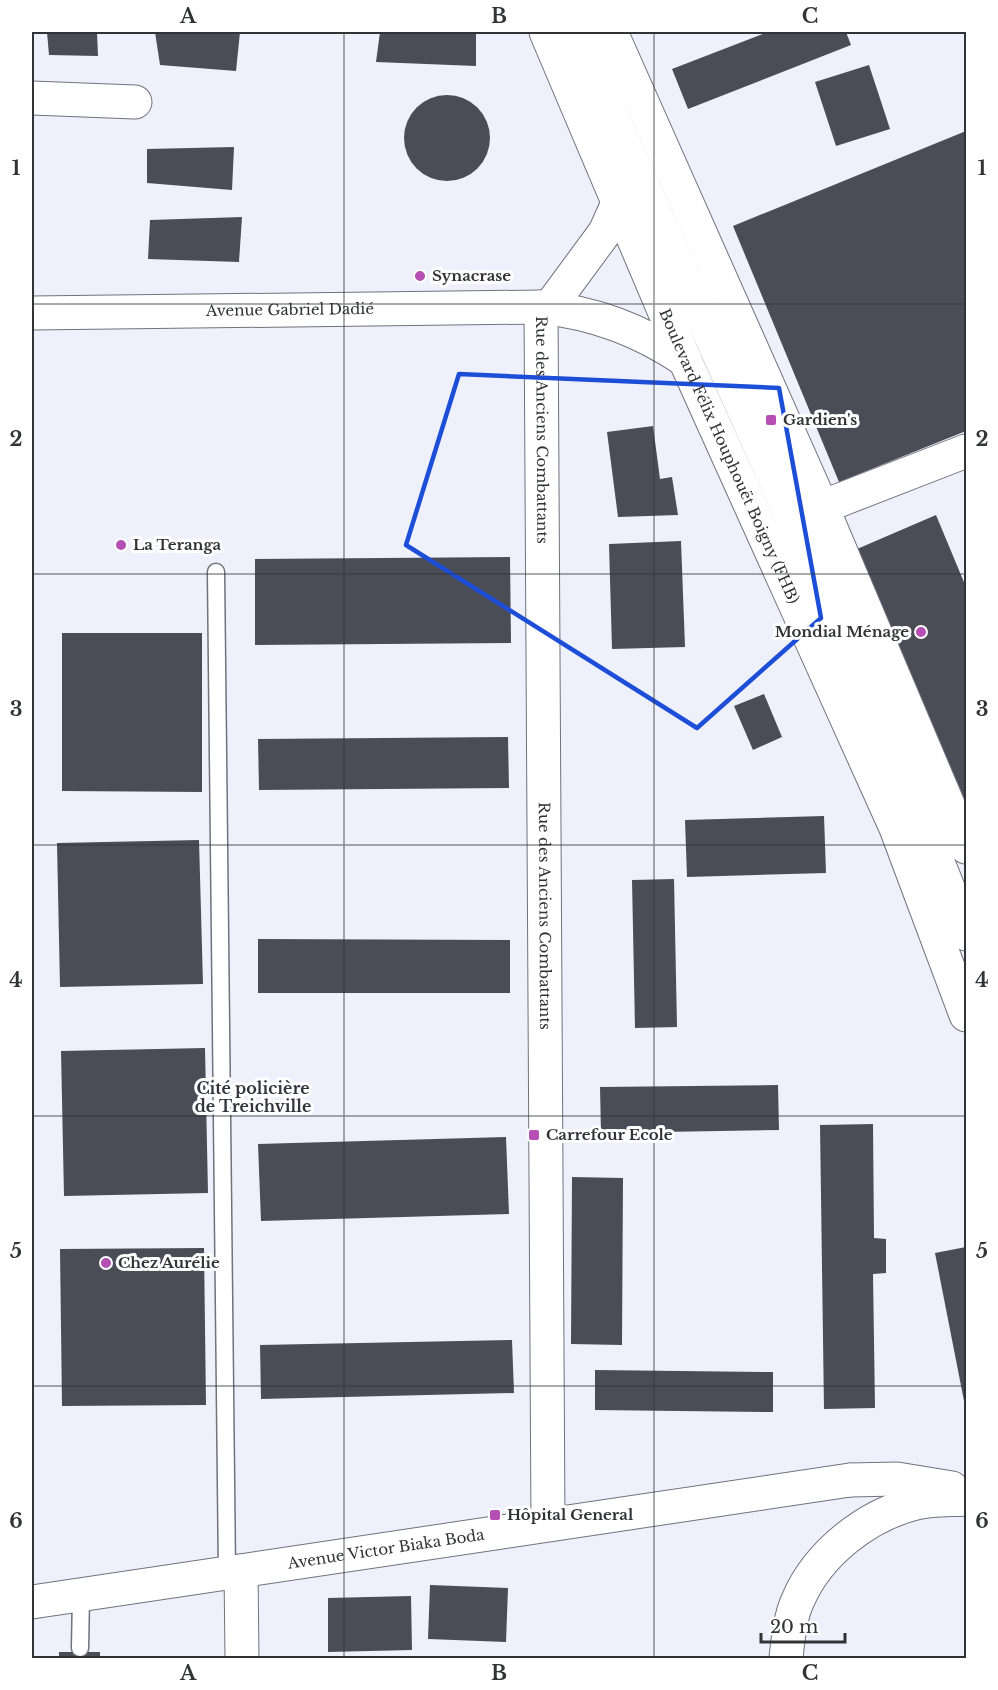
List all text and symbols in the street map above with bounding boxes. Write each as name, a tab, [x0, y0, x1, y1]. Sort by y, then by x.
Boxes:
text: A	[179, 4, 197, 28]
text: B	[491, 4, 507, 28]
text: C	[802, 4, 818, 28]
text: 1	[12, 156, 21, 180]
text: 1	[978, 156, 987, 180]
place label: Synacrase	[432, 266, 511, 285]
marker: Synacrase	[413, 269, 427, 283]
street label: Avenue Gabriel Dadié	[205, 299, 374, 320]
street label: Boulevard Félix Houphouët Boigny (FHB)	[655, 306, 804, 607]
street label: Rue des Anciens Combattants	[532, 316, 552, 544]
place label: Gardien's	[783, 410, 857, 429]
marker: Gardien's	[764, 413, 778, 427]
text: 2	[9, 427, 23, 451]
text: 2	[975, 427, 989, 451]
place label: La Teranga	[133, 535, 222, 554]
marker: La Teranga	[114, 538, 128, 552]
place label: Mondial Ménage	[775, 622, 909, 641]
marker: Mondial Ménage	[914, 625, 928, 639]
text: 3	[10, 697, 22, 721]
text: 3	[976, 697, 988, 721]
street label: Rue des Anciens Combattants	[535, 802, 555, 1030]
text: 4	[9, 968, 23, 992]
text: 4	[975, 968, 989, 992]
district label: Cité policière de Treichville	[195, 1078, 311, 1116]
place label: Carrefour Ecole	[546, 1125, 673, 1144]
marker: Carrefour Ecole	[527, 1128, 541, 1142]
text: 5	[10, 1239, 22, 1263]
text: 5	[976, 1239, 988, 1263]
place label: Chez Aurélie	[118, 1253, 220, 1272]
marker: Chez Aurélie	[99, 1256, 113, 1270]
place label: Hôpital General	[507, 1505, 634, 1524]
marker: Hôpital General	[488, 1508, 502, 1522]
text: 6	[9, 1509, 23, 1533]
text: 6	[975, 1509, 989, 1533]
street label: Avenue Victor Biaka Boda	[285, 1525, 486, 1573]
scale bar	[761, 1606, 845, 1644]
text: 20 m	[770, 1616, 818, 1638]
text: A	[179, 1661, 197, 1685]
text: B	[491, 1661, 507, 1685]
text: C	[802, 1661, 818, 1685]

